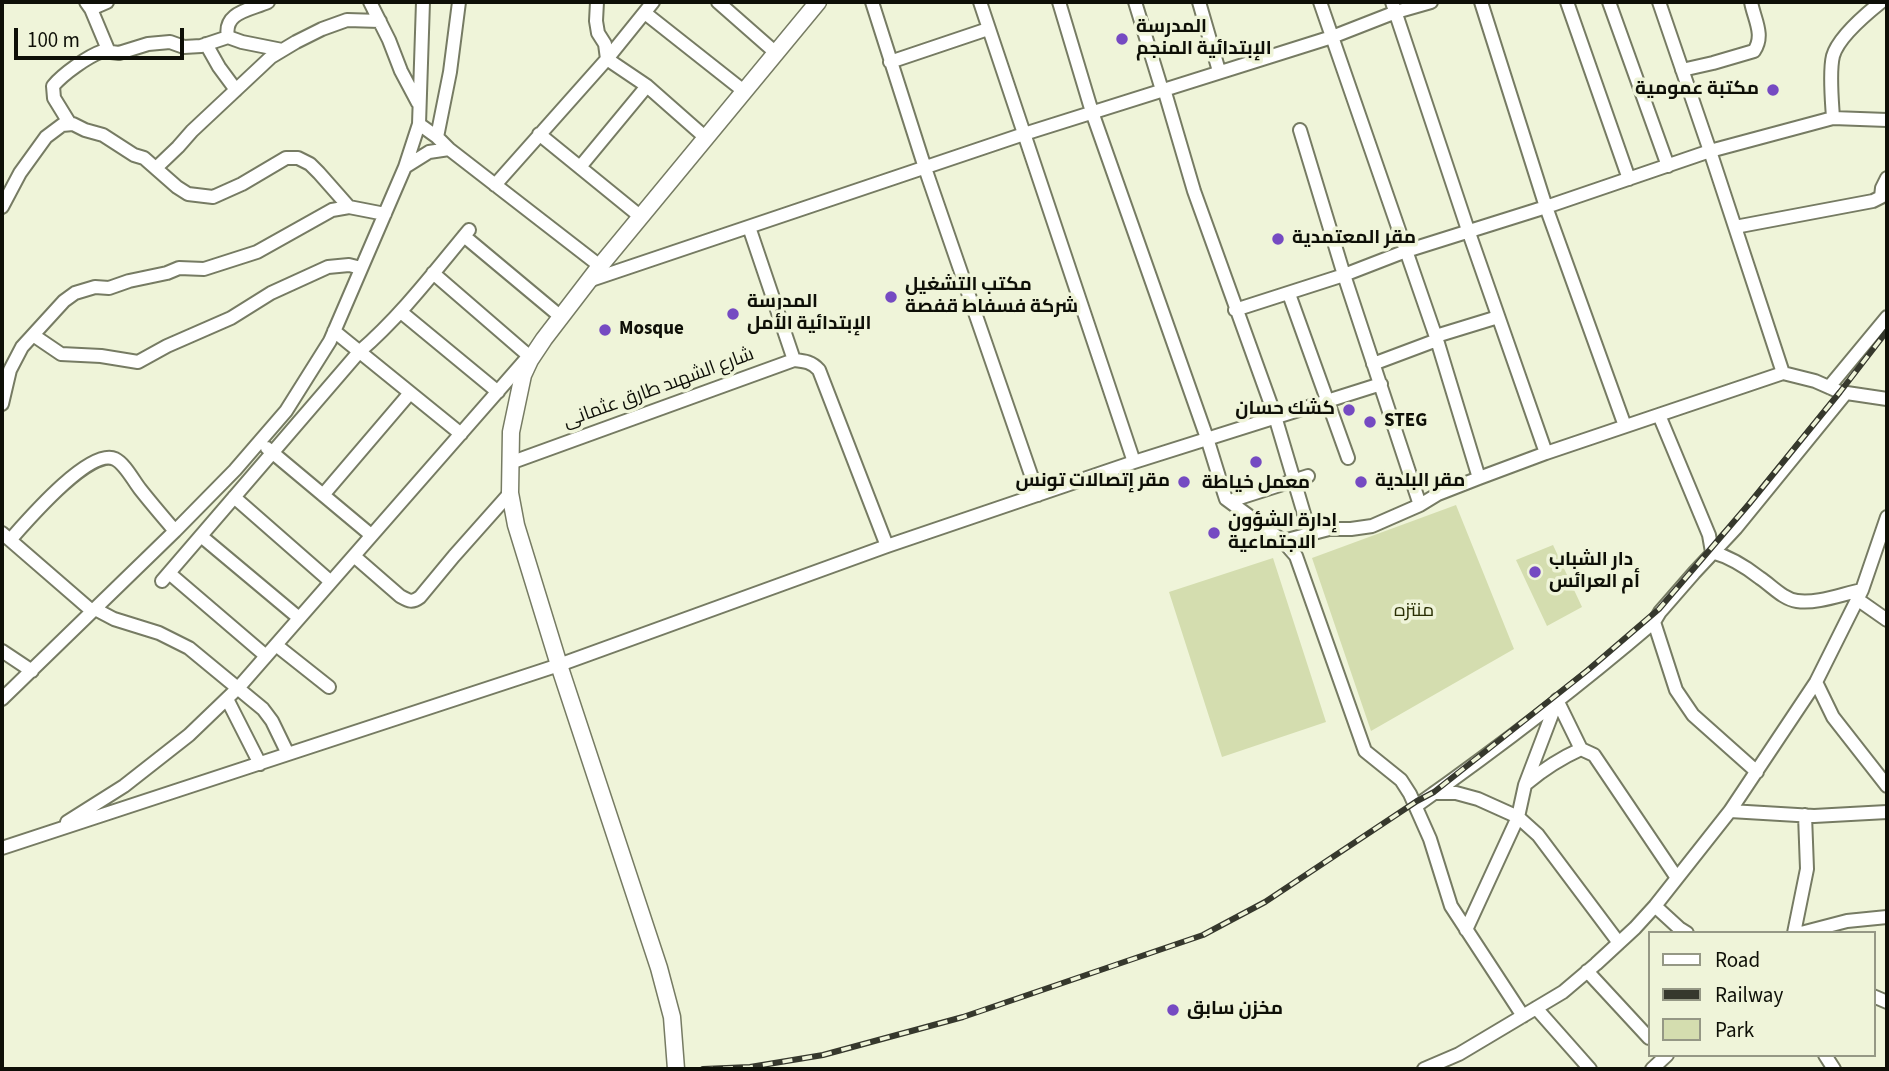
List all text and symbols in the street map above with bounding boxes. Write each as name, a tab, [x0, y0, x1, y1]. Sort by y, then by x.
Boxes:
scale bar	[18, 14, 187, 58]
place label: المدرسة الإبتدائية المنجم	[1136, 17, 1272, 61]
text: 100 m	[27, 25, 80, 55]
marker: المدرسة الإبتدائية المنجم	[1114, 31, 1130, 47]
place label: مكتبة عمومية	[1635, 79, 1759, 101]
marker: مكتبة عمومية	[1765, 82, 1781, 98]
place label: مقر المعتمدية	[1292, 228, 1416, 250]
marker: مقر المعتمدية	[1270, 231, 1286, 247]
place label: مكتب التشغيل شركة فسفاط قفصة	[905, 275, 1078, 319]
marker: مكتب التشغيل شركة فسفاط قفصة	[883, 289, 899, 305]
place label: المدرسة الإبتدائية الأمل	[747, 292, 871, 336]
marker: المدرسة الإبتدائية الأمل	[725, 306, 741, 322]
place label: Mosque	[619, 319, 684, 341]
marker: Mosque	[597, 322, 613, 338]
street label: شارع الشهىد طارق عثمانى	[560, 344, 758, 434]
place label: كشك حسان	[1235, 399, 1335, 421]
marker: كشك حسان	[1341, 402, 1357, 418]
place label: STEG	[1384, 411, 1427, 433]
marker: STEG	[1362, 414, 1378, 430]
marker: معمل خياطة	[1248, 454, 1264, 470]
place label: مقر إتصالات تونس	[1015, 471, 1170, 493]
place label: مقر البلدية	[1375, 471, 1465, 493]
place label: معمل خياطة	[1202, 473, 1310, 495]
marker: مقر إتصالات تونس	[1176, 474, 1192, 490]
marker: مقر البلدية	[1353, 474, 1369, 490]
place label: إدارة الشؤون الاجتماعية	[1228, 511, 1337, 555]
marker: إدارة الشؤون الاجتماعية	[1206, 525, 1222, 541]
place label: دار الشباب أم العرائس	[1549, 550, 1640, 594]
marker: دار الشباب أم العرائس	[1527, 564, 1543, 580]
park label: منتزه	[1394, 601, 1434, 623]
legend	[1647, 931, 1875, 1057]
text: Road	[1715, 945, 1760, 975]
text: Railway	[1715, 980, 1783, 1010]
place label: مخزن سابق	[1187, 999, 1283, 1021]
marker: مخزن سابق	[1165, 1002, 1181, 1018]
text: Park	[1715, 1015, 1754, 1045]

